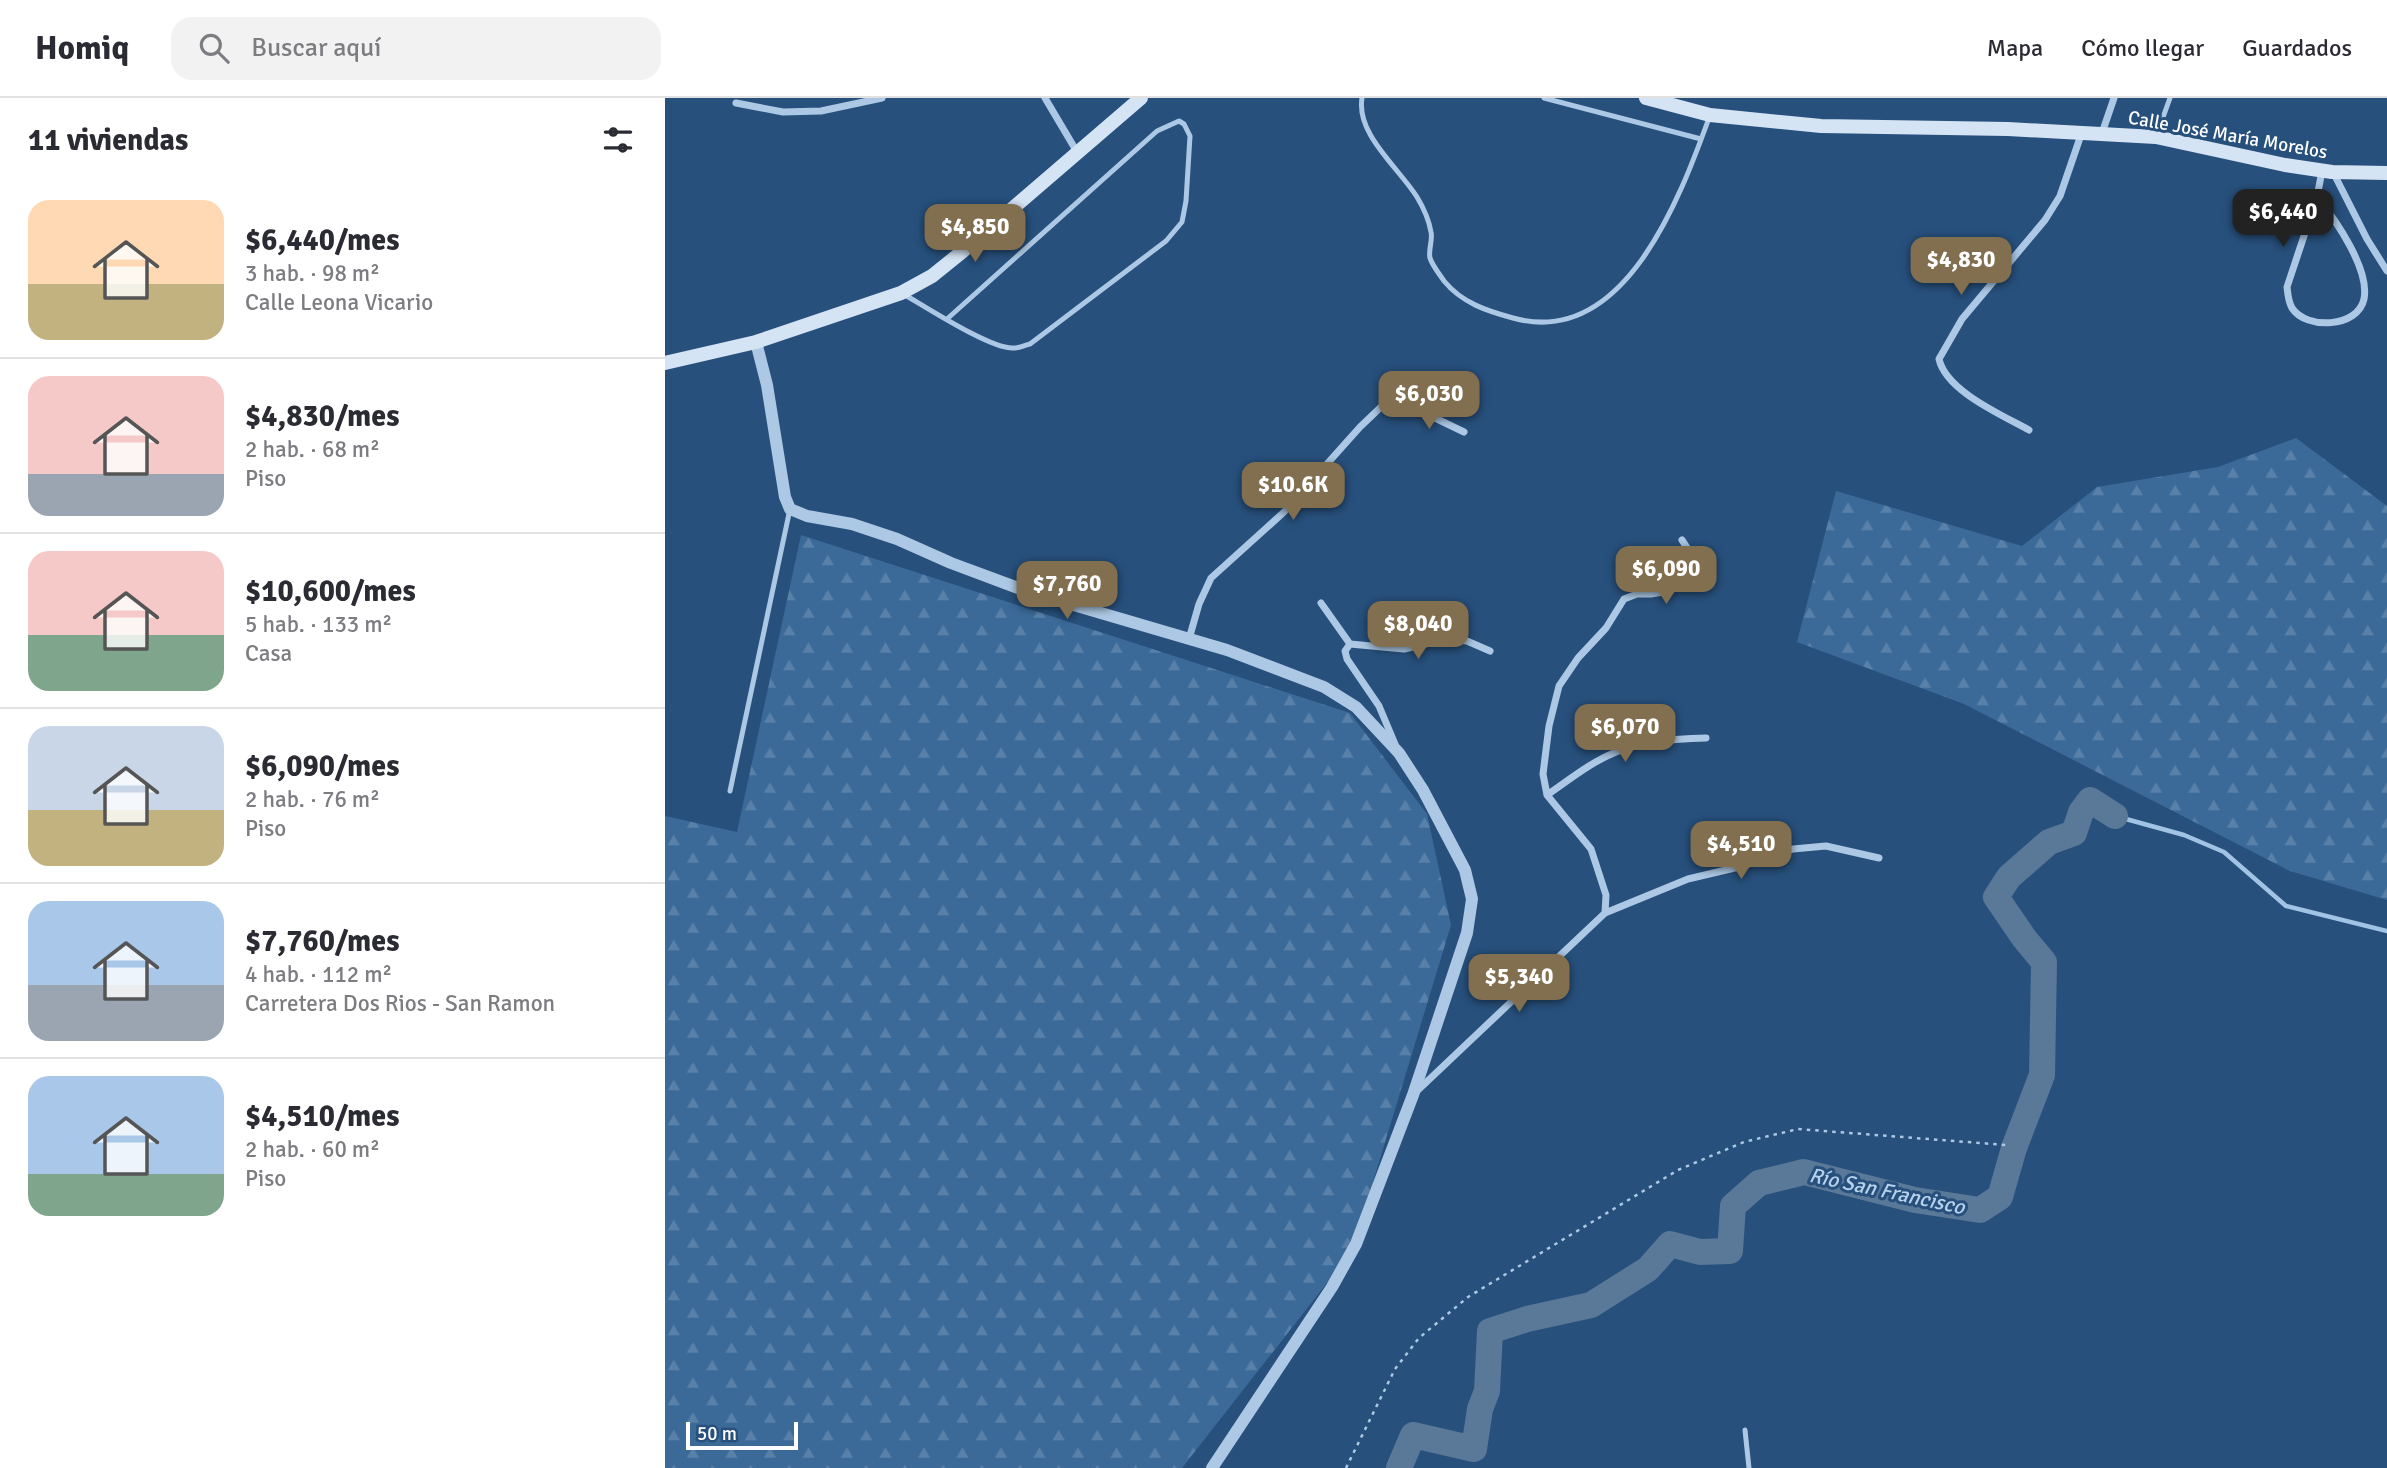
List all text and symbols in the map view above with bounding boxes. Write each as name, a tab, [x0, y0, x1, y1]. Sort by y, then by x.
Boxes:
search box	[171, 17, 661, 80]
text: Homiq	[35, 28, 129, 69]
icon: search	[195, 29, 233, 67]
text: Buscar aquí	[251, 32, 381, 64]
text: Mapa	[1987, 33, 2043, 63]
text: Cómo llegar	[2081, 33, 2204, 63]
text: Guardados	[2242, 33, 2352, 63]
street label: Calle José María Morelos	[2126, 106, 2329, 164]
icon: filters	[599, 121, 637, 159]
text: 11 viviendas	[28, 122, 188, 159]
pin: $6,440	[2226, 190, 2340, 249]
text: $6,440	[2249, 197, 2317, 226]
pin: $4,850	[918, 204, 1032, 264]
text: $4,850	[941, 212, 1009, 241]
text: $6,440/mes	[245, 222, 400, 259]
icon: home	[84, 228, 168, 312]
pin: $4,830	[1904, 238, 2018, 297]
text: $4,830	[1927, 245, 1995, 274]
text: 3 hab. · 98 m²	[245, 259, 380, 288]
text: Calle Leona Vicario	[245, 288, 433, 317]
pin: $6,030	[1372, 372, 1486, 431]
text: $6,030	[1395, 379, 1463, 408]
text: $4,830/mes	[245, 398, 400, 435]
icon: home	[84, 404, 168, 488]
text: 2 hab. · 68 m²	[245, 435, 380, 464]
pin: $10.6K	[1236, 462, 1350, 522]
text: Piso	[245, 464, 286, 493]
text: $10.6K	[1258, 470, 1328, 499]
pin: $6,090	[1609, 546, 1723, 606]
text: $6,090	[1632, 554, 1700, 583]
pin: $7,760	[1010, 561, 1124, 621]
text: $7,760	[1033, 569, 1101, 598]
text: $10,600/mes	[245, 573, 416, 610]
icon: home	[84, 579, 168, 663]
pin: $8,040	[1361, 602, 1475, 661]
text: $8,040	[1384, 609, 1452, 638]
text: 5 hab. · 133 m²	[245, 610, 392, 639]
text: Casa	[245, 639, 292, 668]
pin: $6,070	[1568, 704, 1682, 764]
text: $6,070	[1591, 712, 1659, 741]
text: $6,090/mes	[245, 748, 400, 785]
icon: home	[84, 754, 168, 838]
text: 2 hab. · 76 m²	[245, 785, 380, 814]
text: Piso	[245, 814, 286, 843]
pin: $4,510	[1684, 822, 1798, 881]
text: $4,510	[1707, 829, 1775, 858]
text: $7,760/mes	[245, 923, 400, 960]
icon: home	[84, 929, 168, 1013]
pin: $5,340	[1462, 954, 1576, 1014]
text: 4 hab. · 112 m²	[245, 960, 392, 989]
text: $5,340	[1485, 962, 1553, 991]
text: Carretera Dos Rios - San Ramon	[245, 989, 555, 1018]
text: $4,510/mes	[245, 1098, 400, 1135]
icon: home	[84, 1104, 168, 1188]
text: 2 hab. · 60 m²	[245, 1135, 380, 1164]
water label: Río San Francisco	[1807, 1162, 1968, 1220]
text: Piso	[245, 1164, 286, 1193]
scale bar	[686, 1419, 798, 1451]
text: 50 m	[697, 1422, 737, 1446]

